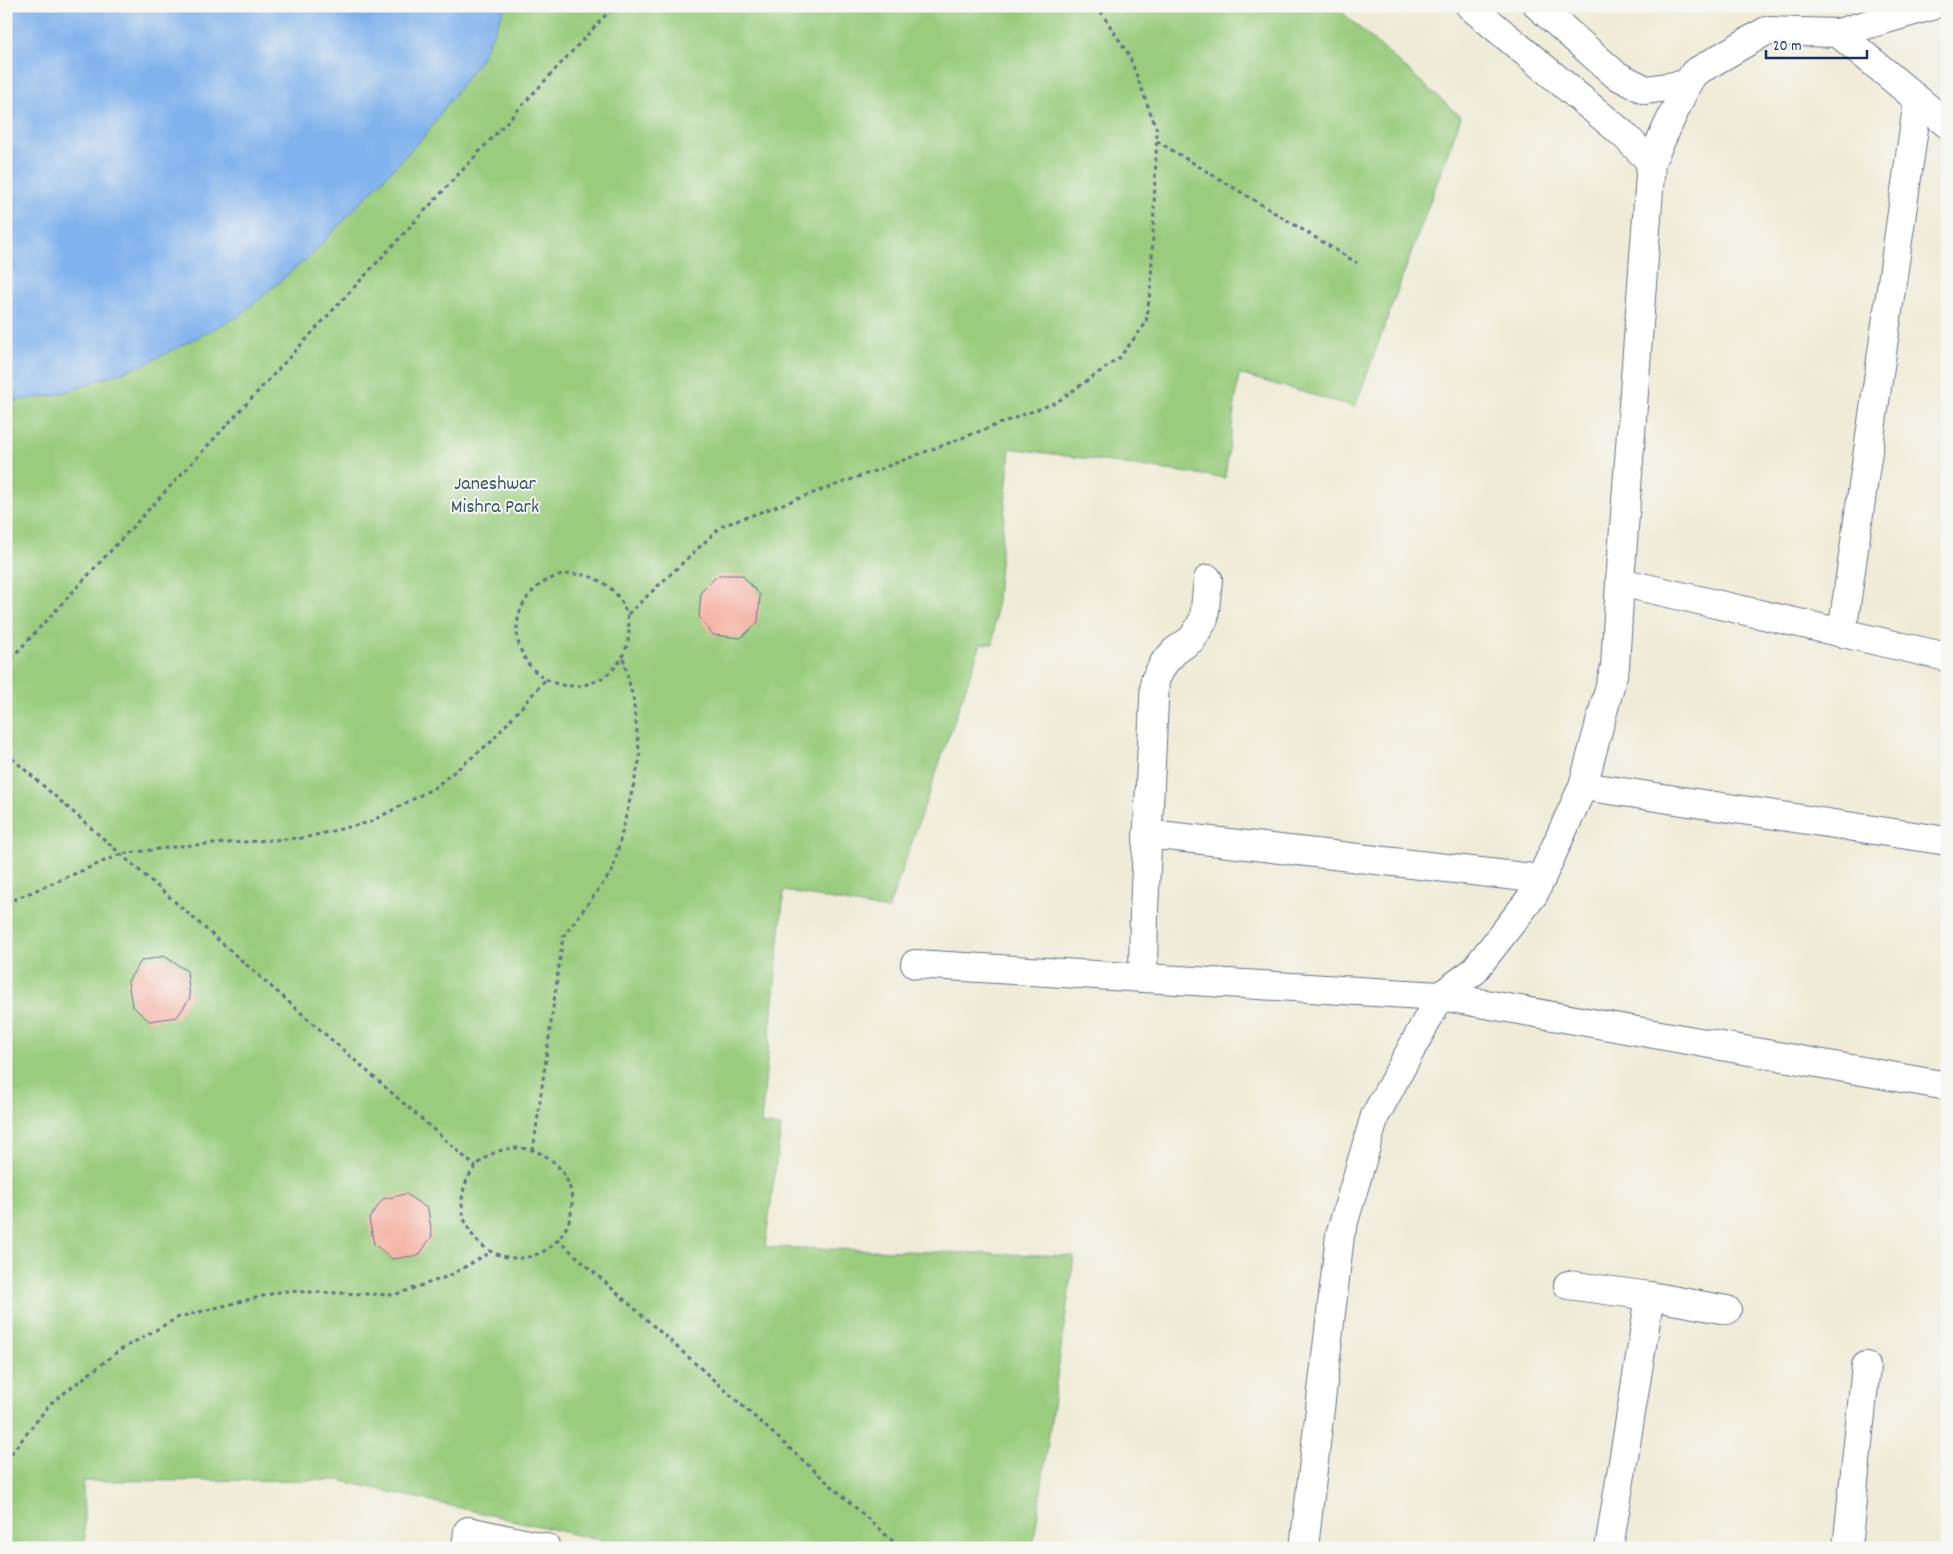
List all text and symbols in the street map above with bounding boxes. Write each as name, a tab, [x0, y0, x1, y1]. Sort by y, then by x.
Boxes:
scale bar	[1766, 28, 1867, 60]
text: 20 m	[1773, 36, 1801, 58]
park label: Janeshwar Mishra Park	[451, 471, 539, 522]

